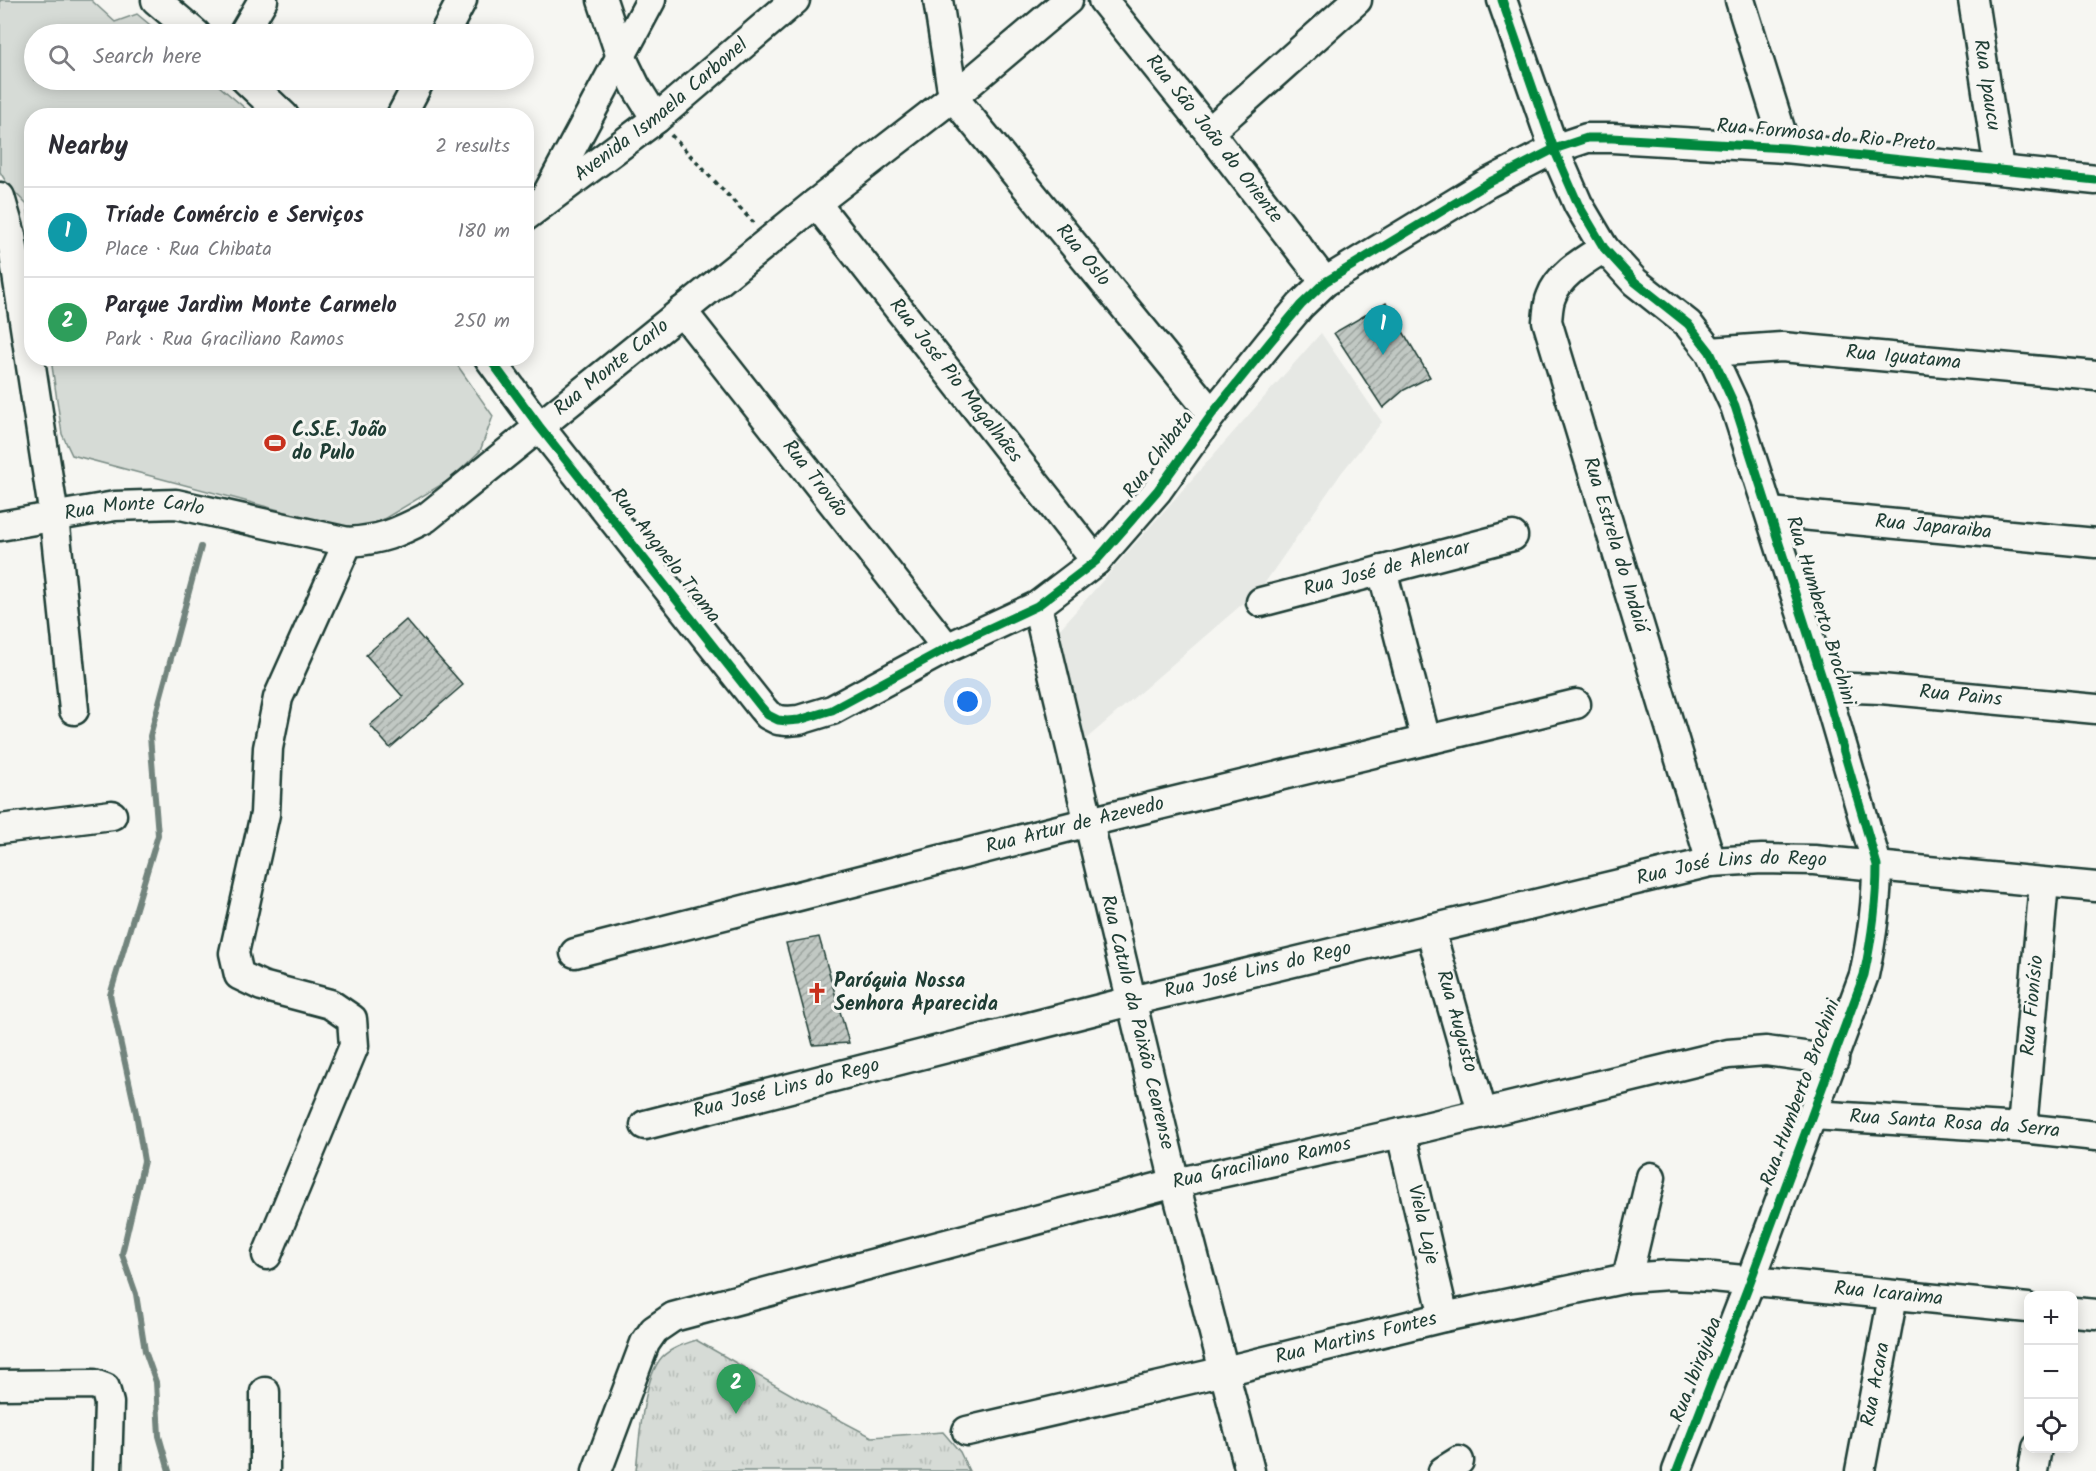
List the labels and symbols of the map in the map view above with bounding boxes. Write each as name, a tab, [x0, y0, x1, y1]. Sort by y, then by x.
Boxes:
street label: Avenida Ismaela Carbonel	[568, 30, 756, 191]
street label: Rua Ipaucu	[1963, 37, 2009, 133]
street label: Rua São João do Oriente	[1137, 48, 1291, 231]
street label: Rua Formosa do Rio Preto	[1715, 110, 1937, 162]
street label: Rua Oslo	[1047, 217, 1118, 294]
street label: Rua José Pio Magalhães	[880, 292, 1030, 471]
pin: 1	[1364, 306, 1402, 355]
street label: Rua Monte Carlo	[547, 311, 677, 425]
street label: Rua Iguatama	[1844, 337, 1962, 379]
street label: Rua Chibata	[1115, 404, 1203, 506]
place label: C.S.E. João do Pulo	[292, 415, 387, 470]
sports icon: C.S.E. João do Pulo	[263, 431, 287, 455]
street label: Rua Trovão	[773, 433, 855, 525]
street label: Rua Estrela do Indaiá	[1573, 453, 1657, 638]
street label: Rua Angnelo Trama	[602, 481, 728, 631]
street label: Rua Monte Carlo	[62, 488, 208, 531]
street label: Rua Japaraiba	[1873, 506, 1993, 549]
street label: Rua Humberto Brochini	[1776, 512, 1864, 711]
street label: Rua José de Alencar	[1300, 532, 1475, 606]
street label: Rua Pains	[1918, 677, 2004, 716]
your location	[953, 687, 982, 716]
street label: Rua Artur de Azevedo	[982, 788, 1168, 864]
street label: Rua José Lins do Rego	[1633, 843, 1828, 895]
street label: Rua Catulo da Paixão Cearense	[1091, 892, 1182, 1153]
street label: Rua José Lins do Rego	[1161, 933, 1355, 1009]
street label: Rua Fionísio	[2013, 954, 2053, 1057]
place label: Paróquia Nossa Senhora Aparecida	[834, 966, 998, 1021]
street label: Rua Augusto	[1426, 966, 1486, 1076]
church icon: Paróquia Nossa Senhora Aparecida	[805, 981, 829, 1005]
street label: Rua Humberto Brochini	[1752, 994, 1850, 1191]
street label: Rua José Lins do Rego	[690, 1050, 883, 1128]
street label: Rua Santa Rosa da Serra	[1848, 1101, 2062, 1148]
street label: Rua Graciliano Ramos	[1169, 1128, 1355, 1199]
street label: Viela Laje	[1398, 1181, 1447, 1268]
street label: Rua Icaraima	[1832, 1273, 1944, 1316]
street label: Rua Martins Fontes	[1272, 1303, 1441, 1374]
street label: Rua Ibirajuba	[1662, 1313, 1732, 1427]
street label: Rua Acara	[1853, 1340, 1900, 1429]
pin: 2	[716, 1364, 756, 1414]

